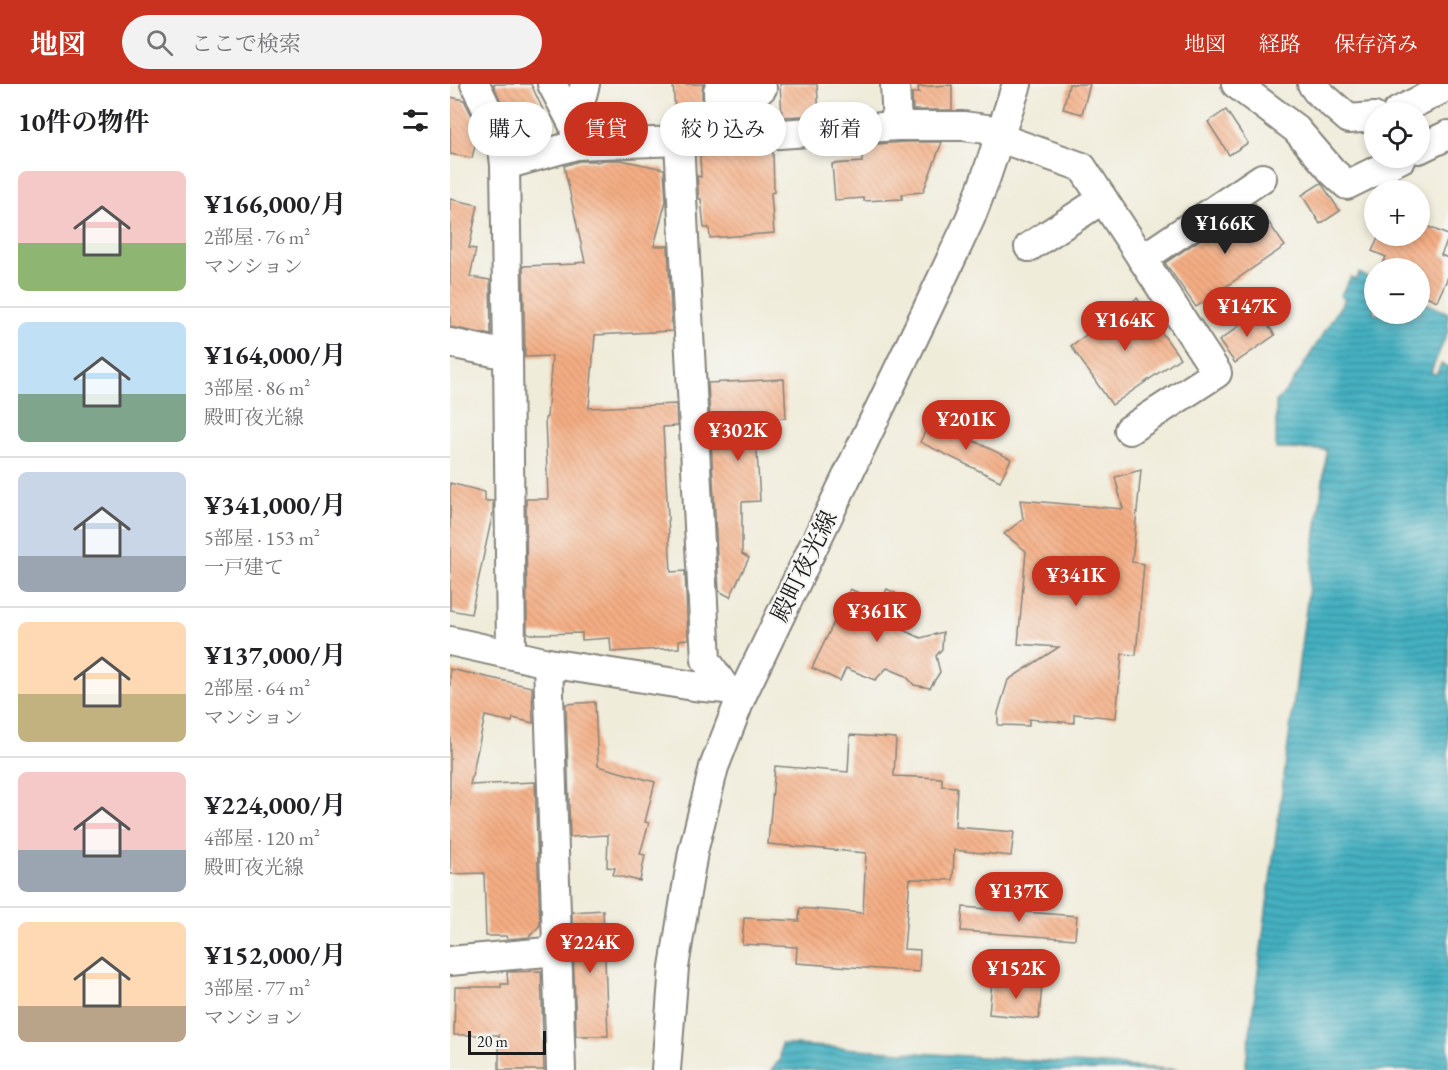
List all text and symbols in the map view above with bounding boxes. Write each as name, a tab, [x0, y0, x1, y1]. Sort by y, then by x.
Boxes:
search box	[122, 15, 542, 69]
text: 地図	[30, 26, 86, 62]
icon: search	[143, 26, 176, 59]
text: ここで検索	[191, 29, 301, 58]
text: 地図	[1184, 30, 1226, 57]
text: 経路	[1259, 30, 1301, 57]
text: 保存済み	[1334, 30, 1418, 57]
chip: 購入	[468, 102, 552, 156]
chip: 賃貸	[564, 102, 648, 156]
chip: 絞り込み	[660, 102, 786, 156]
chip: 新着	[798, 102, 882, 156]
map controls	[1364, 102, 1430, 324]
button: locate	[1364, 102, 1430, 168]
icon: filters	[399, 104, 432, 137]
text: 10件の物件	[18, 105, 150, 139]
button: +	[1364, 180, 1430, 246]
text: ¥166,000/月	[204, 187, 346, 221]
icon: home	[66, 195, 138, 267]
pin: ¥166K	[1183, 204, 1267, 255]
text: ¥166K	[1195, 210, 1255, 236]
text: 2部屋 · 76 m²	[204, 224, 310, 250]
text: マンション	[204, 253, 303, 279]
button: −	[1364, 258, 1430, 324]
pin: ¥147K	[1205, 287, 1289, 338]
text: ¥147K	[1217, 293, 1277, 319]
pin: ¥164K	[1083, 301, 1167, 352]
text: ¥164K	[1095, 307, 1155, 333]
text: ¥164,000/月	[204, 338, 346, 372]
icon: home	[66, 346, 138, 418]
text: 3部屋 · 86 m²	[204, 375, 310, 401]
pin: ¥201K	[924, 400, 1008, 451]
text: 殿町夜光線	[204, 404, 304, 430]
text: ¥201K	[936, 406, 996, 432]
pin: ¥302K	[696, 411, 780, 462]
text: ¥302K	[708, 417, 768, 443]
text: ¥341,000/月	[204, 488, 346, 522]
icon: home	[66, 496, 138, 568]
street label: 殿町夜光線	[763, 505, 844, 627]
text: 5部屋 · 153 m²	[204, 525, 320, 551]
text: 一戸建て	[204, 554, 284, 580]
pin: ¥341K	[1034, 556, 1118, 607]
text: ¥341K	[1046, 562, 1106, 588]
pin: ¥361K	[835, 592, 919, 643]
text: ¥361K	[847, 598, 907, 624]
text: ¥137,000/月	[204, 638, 346, 672]
icon: home	[66, 646, 138, 718]
text: 2部屋 · 64 m²	[204, 675, 310, 701]
text: マンション	[204, 704, 303, 730]
text: ¥224,000/月	[204, 788, 346, 822]
icon: home	[66, 796, 138, 868]
text: 4部屋 · 120 m²	[204, 825, 320, 851]
text: 殿町夜光線	[204, 854, 304, 880]
pin: ¥137K	[977, 872, 1061, 923]
text: ¥137K	[989, 878, 1049, 904]
pin: ¥224K	[548, 923, 632, 974]
text: ¥224K	[560, 929, 620, 955]
text: ¥152,000/月	[204, 938, 346, 972]
icon: home	[66, 946, 138, 1018]
pin: ¥152K	[974, 949, 1058, 1000]
text: ¥152K	[986, 955, 1046, 981]
text: 3部屋 · 77 m²	[204, 975, 310, 1001]
text: マンション	[204, 1004, 303, 1030]
scale bar	[468, 1028, 546, 1056]
text: 20 m	[477, 1031, 508, 1052]

